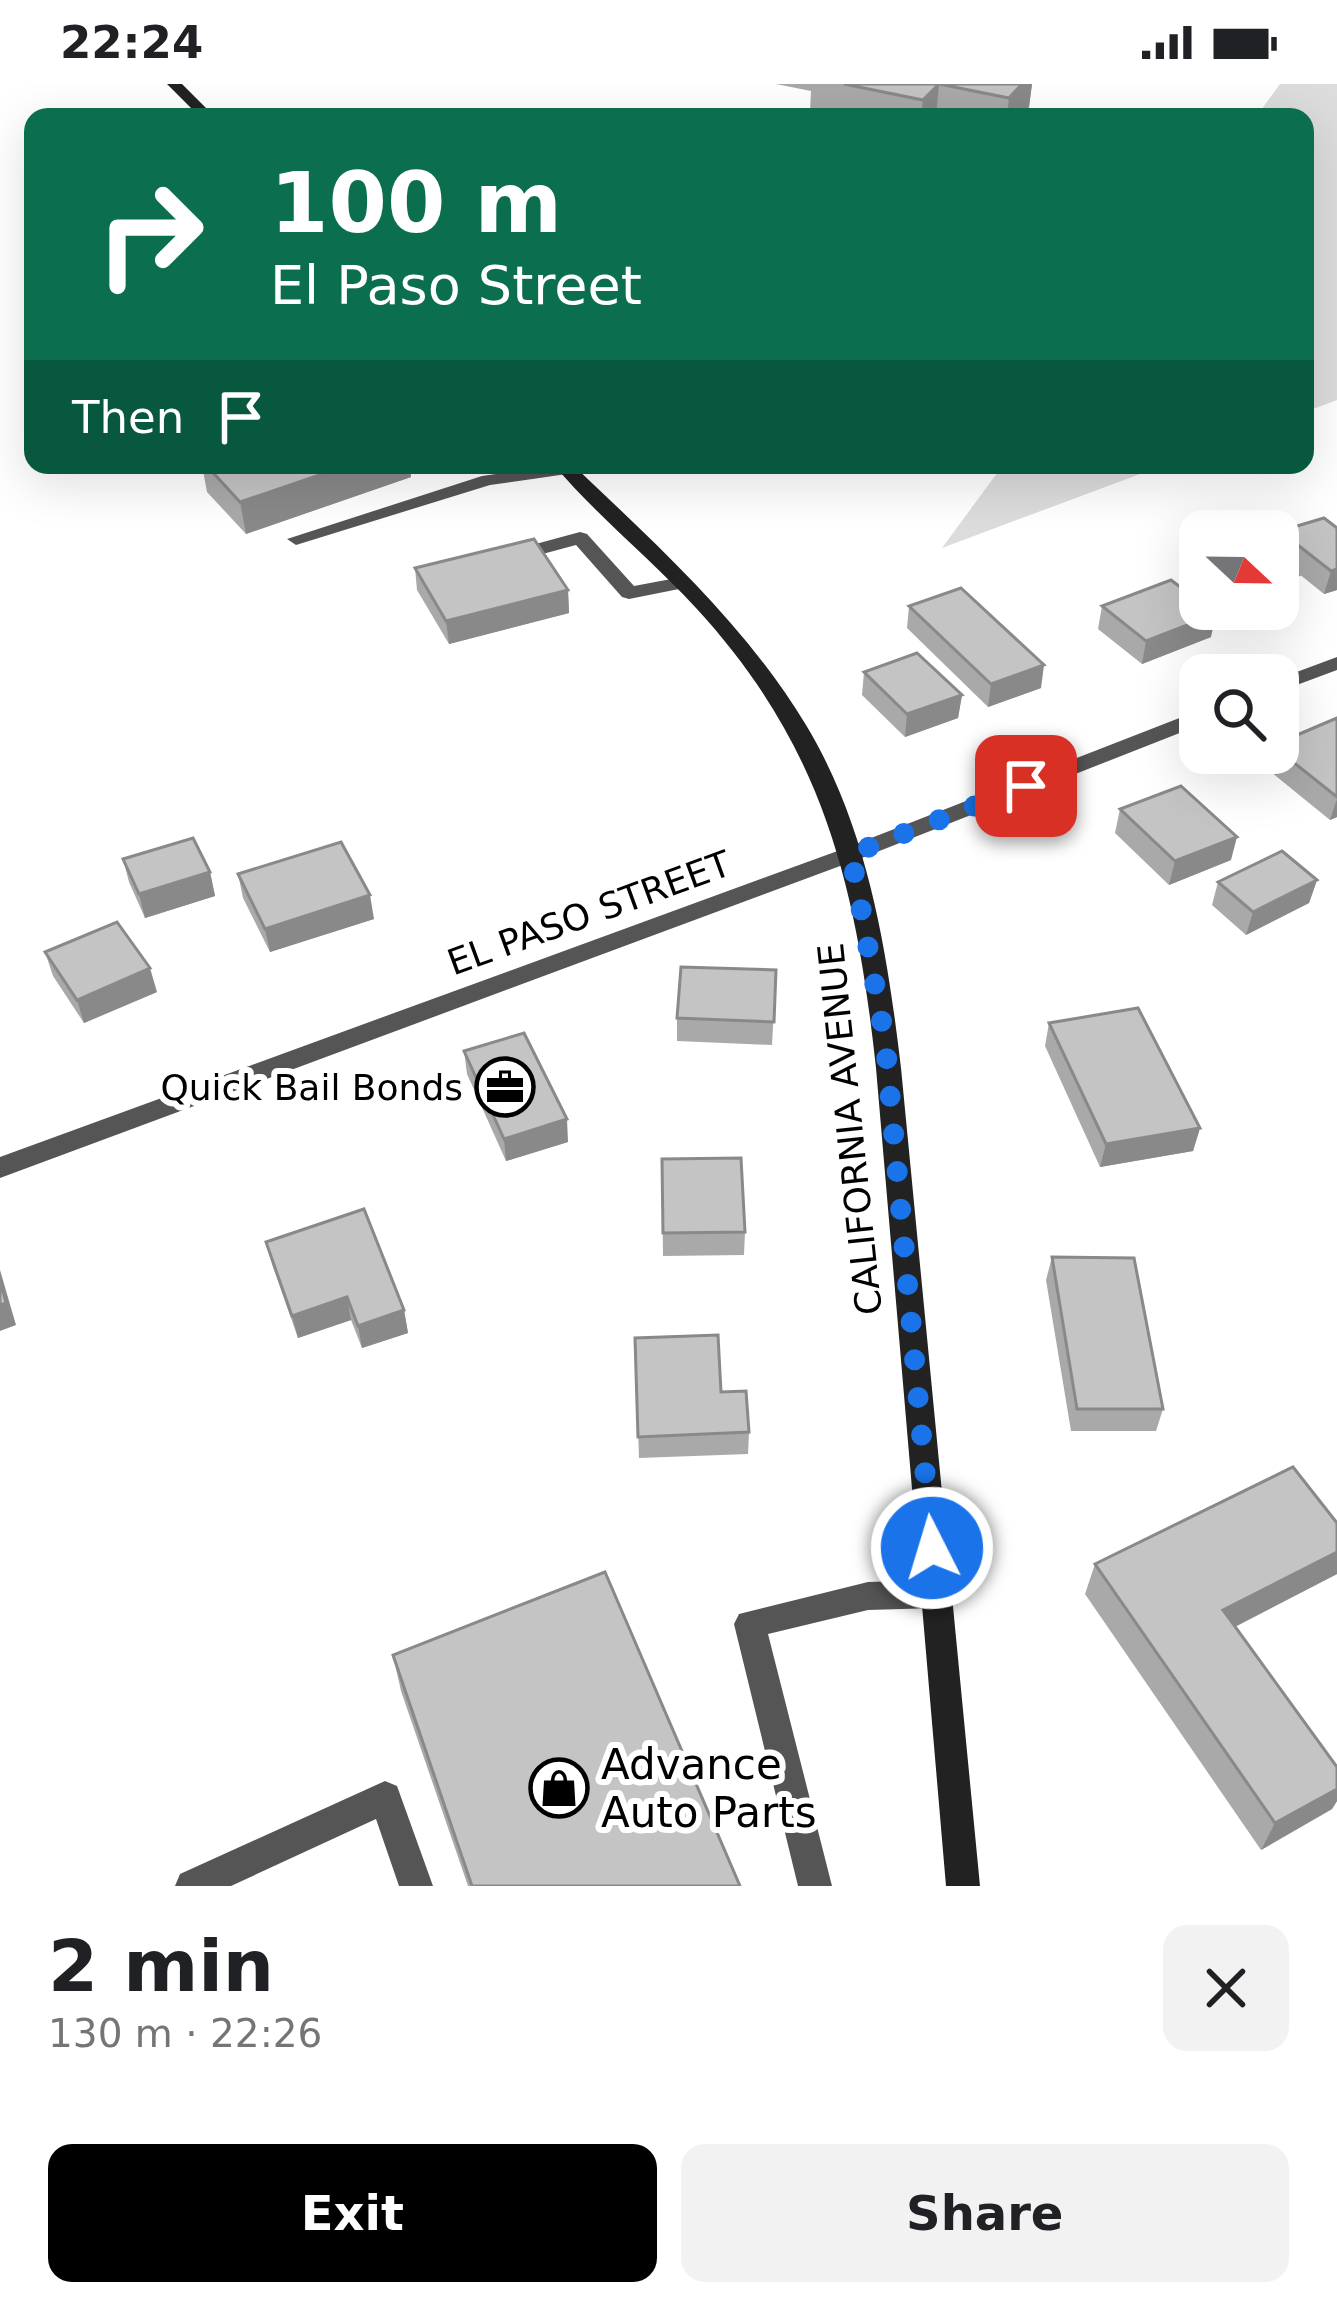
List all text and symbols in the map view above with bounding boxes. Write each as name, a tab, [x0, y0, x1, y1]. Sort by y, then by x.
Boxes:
text: 22:24	[60, 16, 203, 69]
text: 100 m	[270, 154, 562, 252]
icon: right	[72, 156, 228, 312]
text: El Paso Street	[270, 254, 642, 317]
icon: arrive	[208, 384, 274, 450]
text: Then	[72, 391, 184, 444]
north arrow	[1179, 510, 1299, 630]
map controls	[1179, 510, 1299, 774]
button: search	[1179, 654, 1299, 774]
pin	[975, 735, 1077, 837]
icon: arrive	[993, 753, 1059, 819]
street label: EL PASO STREET	[442, 842, 737, 983]
street label: CALIFORNIA AVENUE	[810, 941, 890, 1317]
office icon: Quick Bail Bonds	[474, 1056, 536, 1118]
place label: Quick Bail Bonds	[160, 1067, 463, 1108]
position arrow	[869, 1485, 995, 1611]
place label: Advance Auto Parts	[601, 1740, 817, 1837]
shop icon: Advance Auto Parts	[528, 1757, 590, 1819]
text: 2 min	[48, 1924, 274, 2008]
button: close	[1163, 1925, 1289, 2051]
text: 130 m · 22:26	[48, 2011, 322, 2056]
button: Exit	[48, 2144, 657, 2282]
button: Share	[681, 2144, 1289, 2282]

